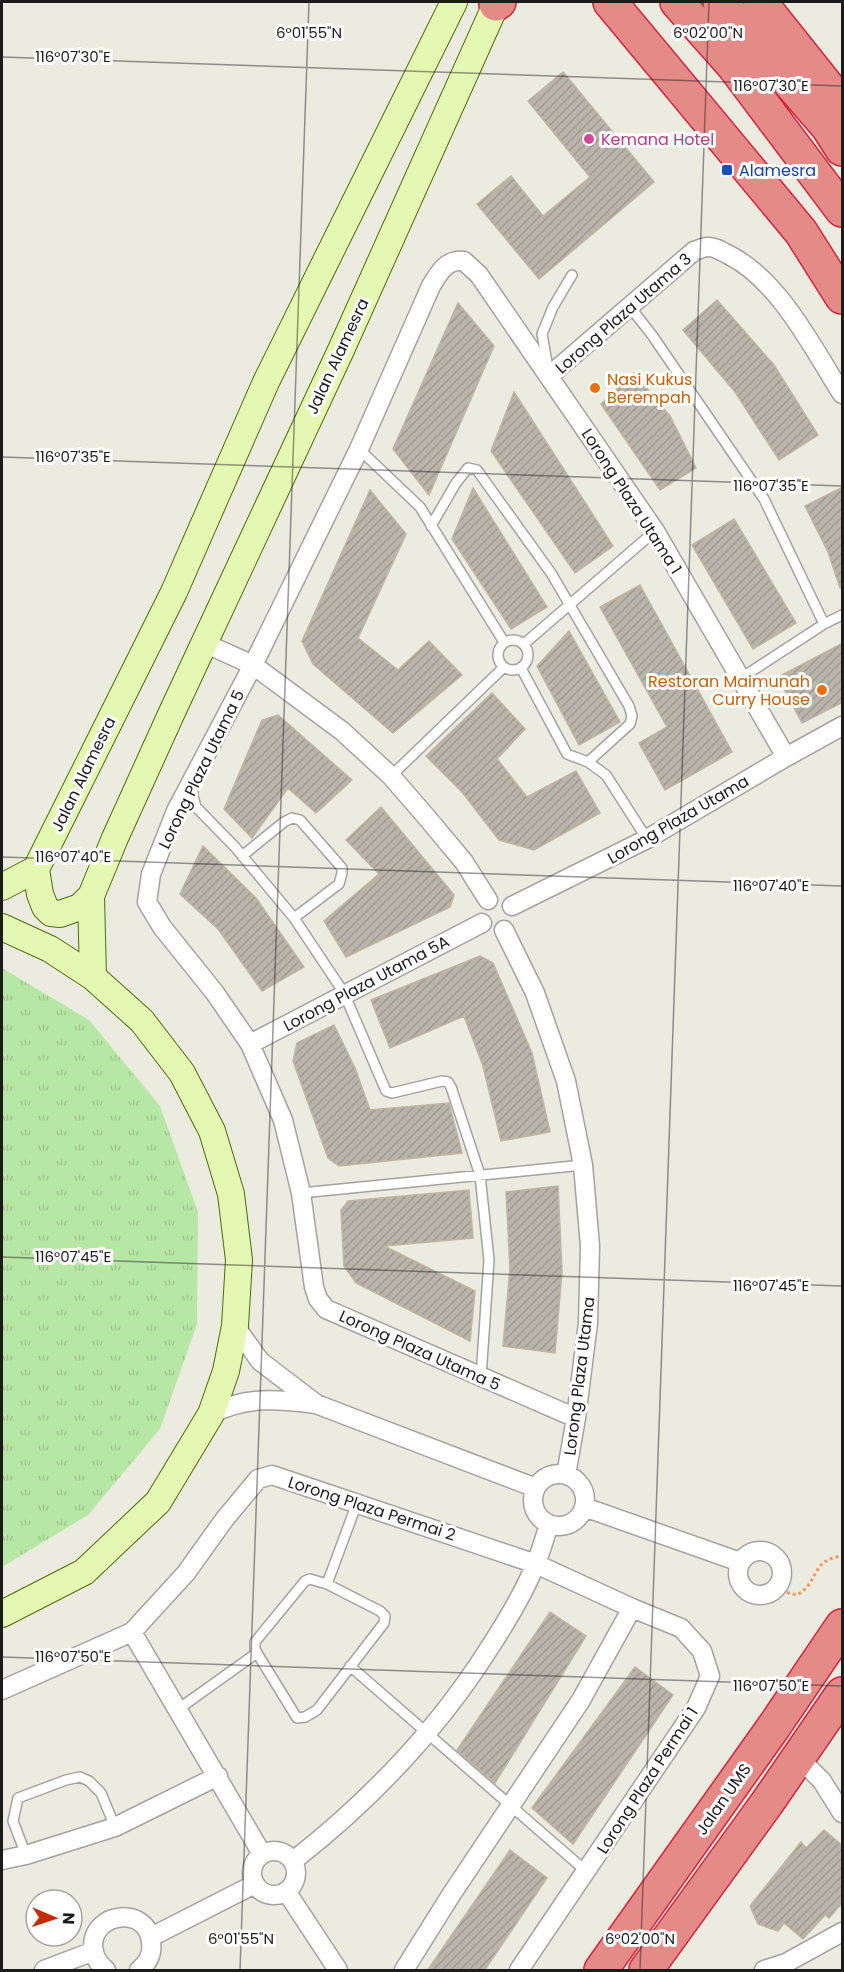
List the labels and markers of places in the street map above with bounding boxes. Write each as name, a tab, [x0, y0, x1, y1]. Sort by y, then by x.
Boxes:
place label: Kemana Hotel	[601, 128, 714, 151]
marker: Kemana Hotel	[582, 132, 596, 146]
place label: Alamesra	[739, 159, 816, 182]
marker: Alamesra	[720, 163, 734, 177]
place label: Nasi Kukus Berempah	[607, 368, 692, 409]
marker: Nasi Kukus Berempah	[588, 381, 602, 395]
place label: Restoran Maimunah Curry House	[648, 670, 810, 711]
marker: Restoran Maimunah Curry House	[815, 683, 829, 697]

